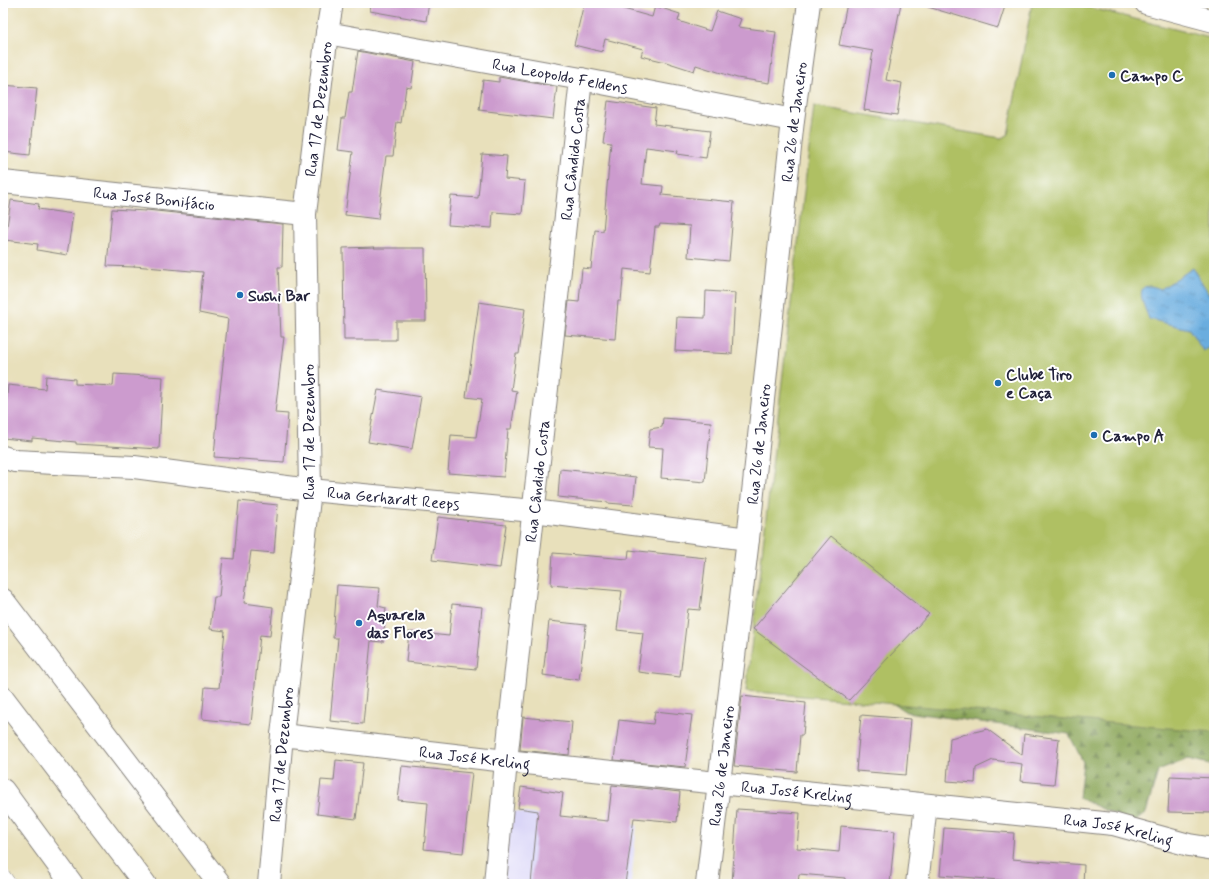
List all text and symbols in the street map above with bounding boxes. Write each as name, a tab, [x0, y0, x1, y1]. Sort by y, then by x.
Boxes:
street label: Rua 17 de Dezembro	[301, 40, 338, 178]
street label: Rua Leopoldo Feldens	[490, 54, 629, 100]
street label: Rua 26 de Janeiro	[777, 60, 813, 183]
place label: Campo C	[1120, 66, 1184, 87]
marker: Campo C	[1107, 70, 1117, 80]
street label: Rua Cândido Costa	[557, 97, 591, 222]
street label: Rua José Bonifácio	[92, 183, 216, 216]
place label: Sushi Bar	[248, 286, 310, 307]
marker: Sushi Bar	[235, 290, 245, 300]
street label: Rua 17 de Dezembro	[299, 364, 320, 500]
place label: Clube Tiro e Caça	[1006, 365, 1072, 404]
marker: Clube Tiro e Caça	[993, 378, 1003, 388]
street label: Rua 26 de Janeiro	[743, 382, 777, 506]
street label: Rua Cândido Costa	[521, 419, 555, 544]
place label: Campo A	[1102, 426, 1164, 447]
marker: Campo A	[1089, 430, 1099, 440]
street label: Rua Gerhardt Reeps	[326, 483, 460, 516]
place label: Aquarela das Flores	[367, 605, 434, 644]
marker: Aquarela das Flores	[354, 618, 364, 628]
street label: Rua 17 de Dezembro	[265, 686, 299, 823]
street label: Rua 26 de Janeiro	[705, 704, 740, 828]
street label: Rua José Kreling	[418, 742, 531, 776]
street label: Rua José Kreling	[740, 776, 853, 810]
street label: Rua José Kreling	[1062, 810, 1175, 853]

